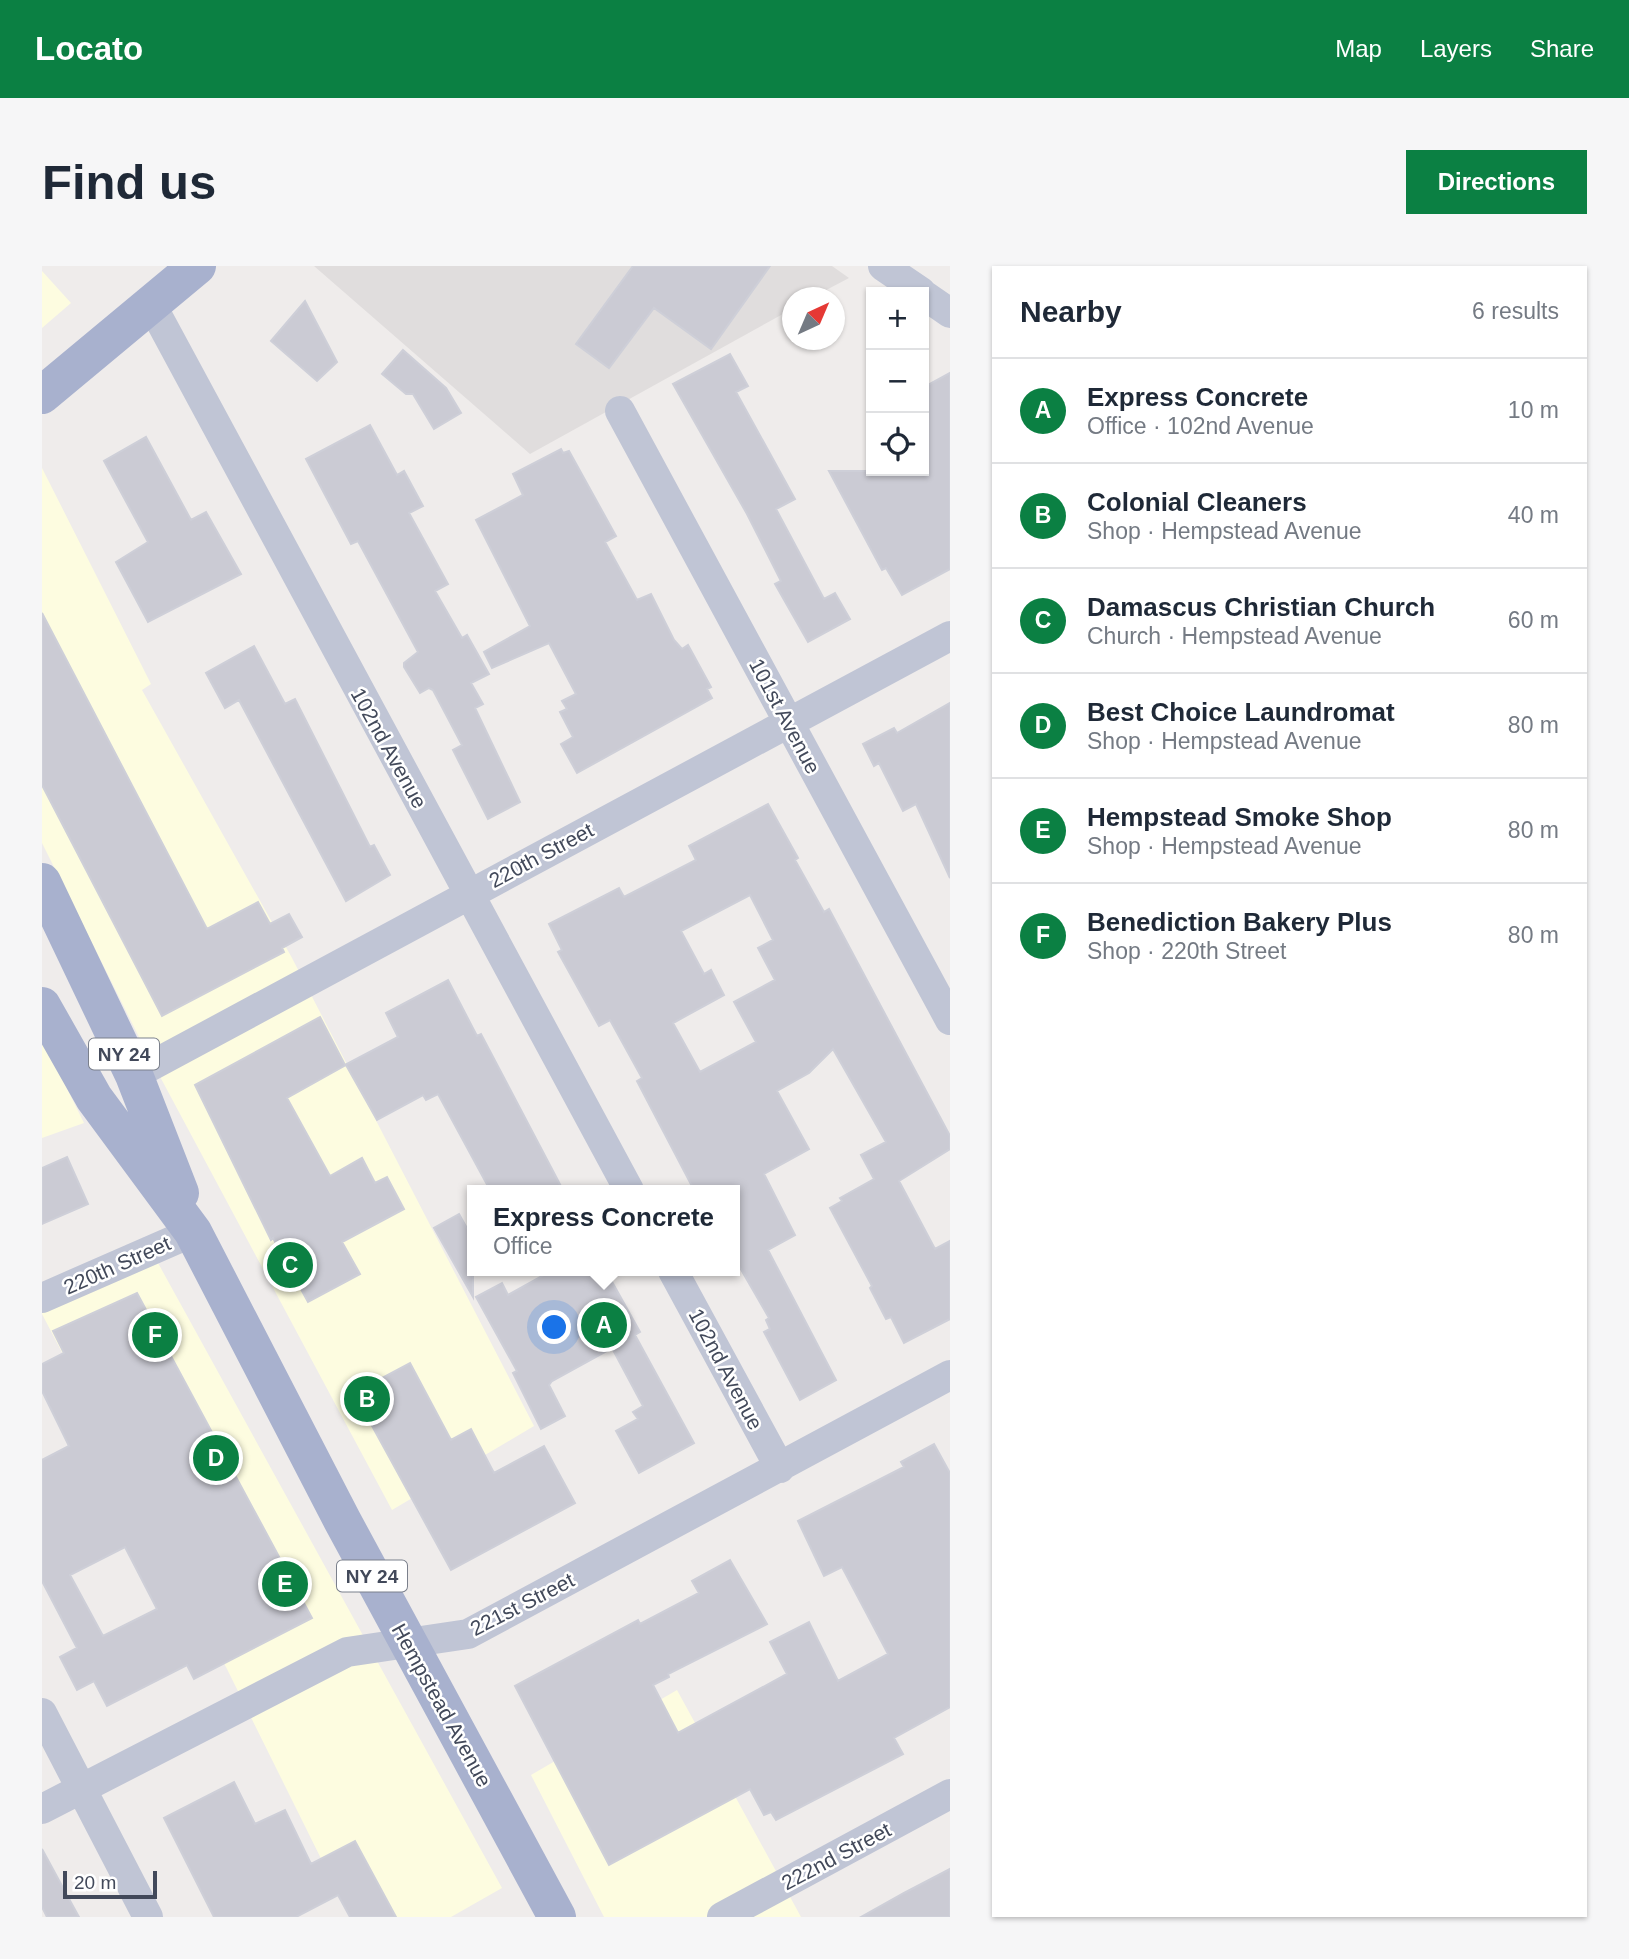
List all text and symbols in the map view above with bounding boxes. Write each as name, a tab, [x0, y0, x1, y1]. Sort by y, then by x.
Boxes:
text: Locato	[35, 30, 143, 67]
text: Map	[1335, 35, 1382, 62]
text: Layers	[1420, 35, 1492, 62]
text: Share	[1530, 35, 1594, 62]
button: Directions	[1406, 150, 1587, 214]
text: Find us	[42, 155, 216, 209]
north arrow	[782, 287, 845, 350]
map controls	[866, 287, 929, 476]
button: +	[866, 287, 929, 350]
text: Nearby	[1020, 295, 1122, 328]
text: 6 results	[1472, 298, 1559, 324]
button: −	[866, 350, 929, 413]
text: Express Concrete	[1087, 382, 1308, 412]
text: A	[1035, 397, 1051, 423]
text: 10 m	[1508, 397, 1559, 423]
button: locate	[866, 413, 929, 476]
text: Office · 102nd Avenue	[1087, 413, 1314, 439]
text: Colonial Cleaners	[1087, 487, 1307, 517]
text: B	[1035, 502, 1051, 528]
text: 40 m	[1508, 502, 1559, 528]
text: Shop · Hempstead Avenue	[1087, 518, 1361, 544]
text: Damascus Christian Church	[1087, 592, 1435, 622]
text: C	[1035, 607, 1051, 633]
text: 60 m	[1508, 607, 1559, 633]
text: Church · Hempstead Avenue	[1087, 623, 1382, 649]
street label: 101st Avenue	[745, 655, 825, 777]
street label: 102nd Avenue	[346, 684, 432, 812]
text: Best Choice Laundromat	[1087, 697, 1395, 727]
text: D	[1035, 712, 1051, 738]
text: 80 m	[1508, 712, 1559, 738]
text: Shop · Hempstead Avenue	[1087, 728, 1361, 754]
text: Hempstead Smoke Shop	[1087, 802, 1392, 832]
text: E	[1035, 817, 1051, 843]
text: 80 m	[1508, 817, 1559, 843]
street label: 220th Street	[485, 818, 597, 892]
text: Shop · Hempstead Avenue	[1087, 833, 1361, 859]
text: Benediction Bakery Plus	[1087, 907, 1392, 937]
text: F	[1036, 922, 1050, 948]
text: 80 m	[1508, 922, 1559, 948]
text: Shop · 220th Street	[1087, 938, 1286, 964]
road number: NY 24	[89, 1038, 159, 1070]
popup	[467, 1185, 740, 1276]
text: Express Concrete	[493, 1202, 714, 1232]
street label: 220th Street	[60, 1231, 174, 1299]
text: Office	[493, 1233, 553, 1259]
pin: C	[267, 1239, 313, 1291]
pin: A	[581, 1299, 627, 1351]
street label: 102nd Avenue	[684, 1304, 768, 1434]
pin: F	[132, 1309, 178, 1361]
your location	[537, 1310, 571, 1344]
pin: B	[344, 1373, 390, 1425]
pin: D	[193, 1432, 239, 1484]
pin: E	[262, 1558, 308, 1610]
road number: NY 24	[337, 1560, 407, 1592]
street label: 221st Street	[466, 1568, 578, 1640]
street label: Hempstead Avenue	[388, 1619, 496, 1791]
street label: 222nd Street	[778, 1818, 895, 1894]
scale bar	[63, 1868, 158, 1900]
text: 20 m	[74, 1872, 116, 1893]

